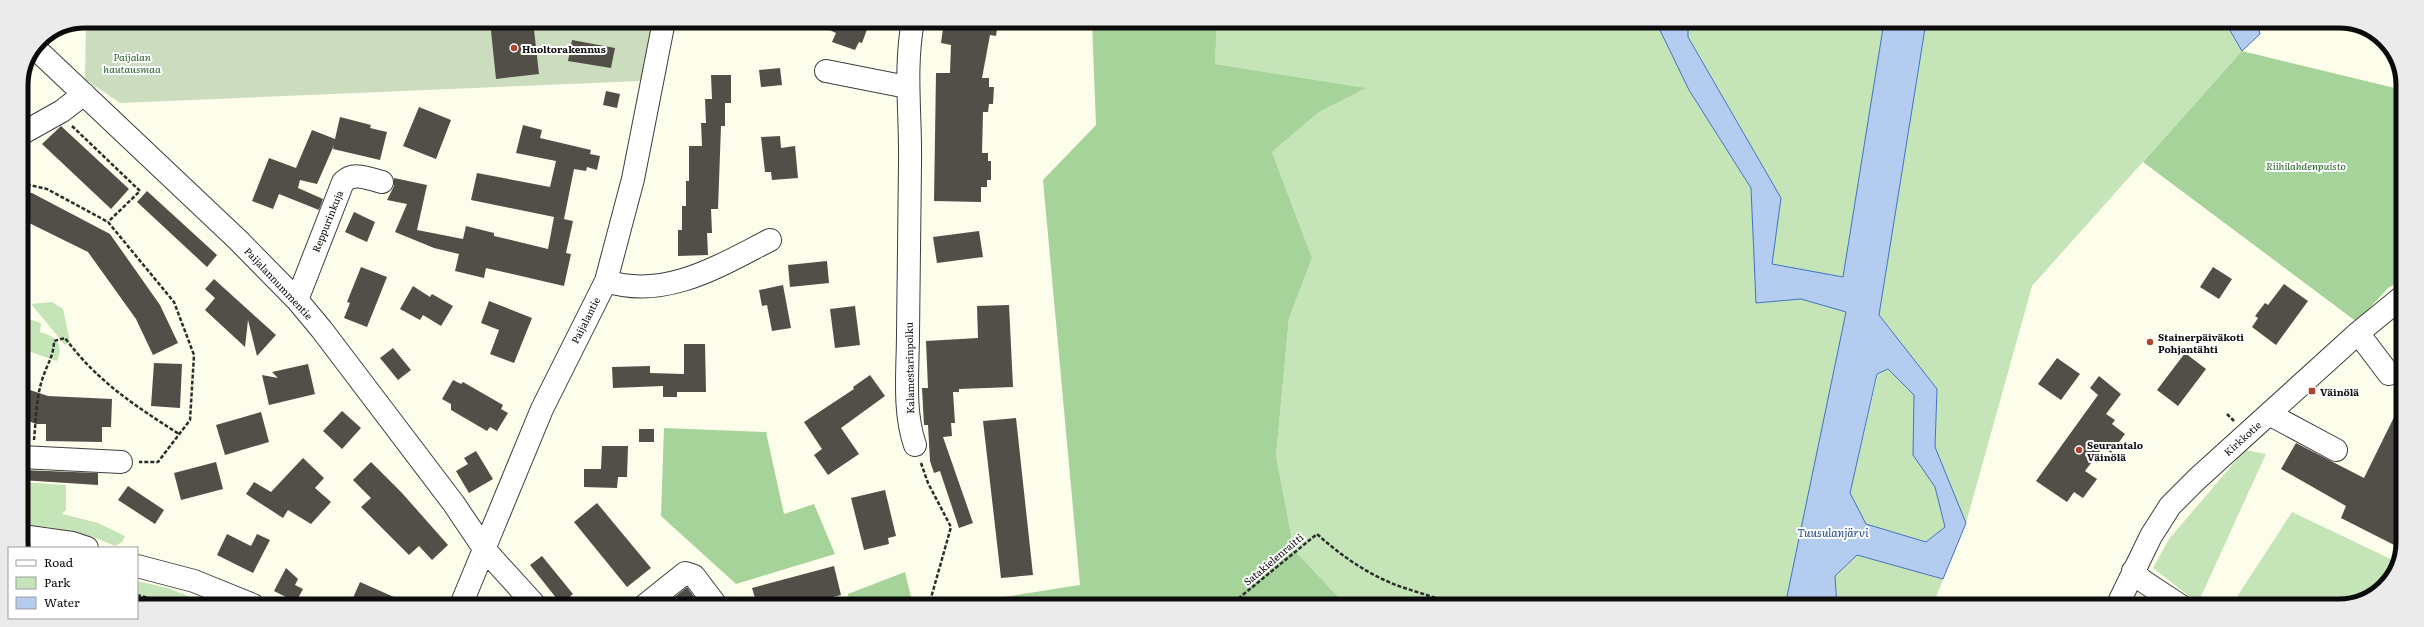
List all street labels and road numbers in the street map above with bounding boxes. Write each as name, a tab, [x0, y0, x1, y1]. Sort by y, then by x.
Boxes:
street label: Reppurinkuja	[308, 187, 347, 254]
street label: Paijalannummentie	[241, 243, 317, 323]
street label: Paijalantie	[567, 294, 603, 346]
street label: Kalamestarinpolku	[901, 321, 917, 414]
street label: Kirkkotie	[2220, 417, 2264, 459]
street label: Satakielenraitti	[1240, 529, 1307, 589]

